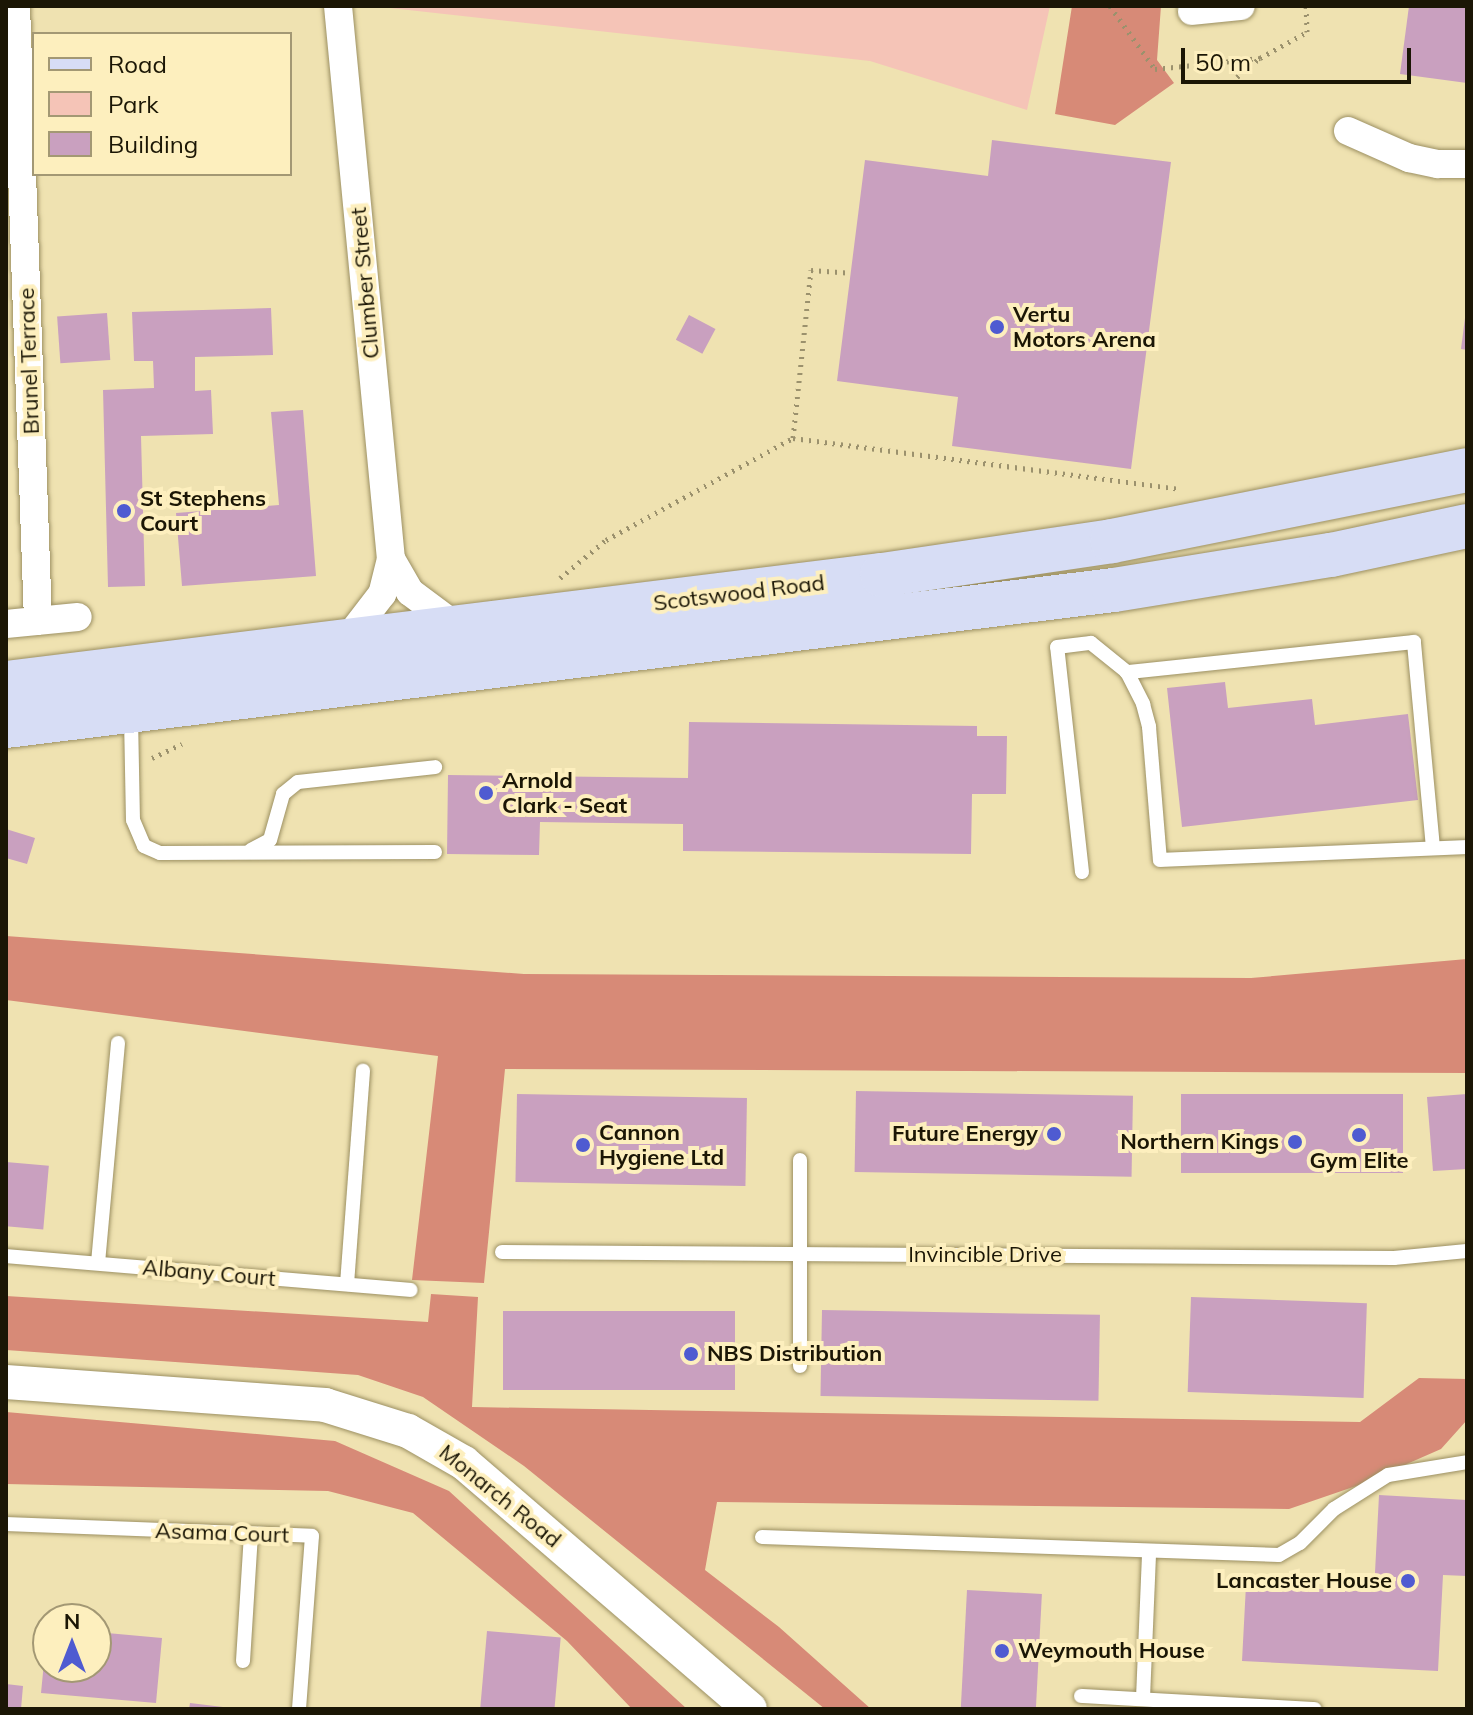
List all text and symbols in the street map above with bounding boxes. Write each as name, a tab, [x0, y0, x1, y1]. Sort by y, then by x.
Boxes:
legend	[32, 32, 292, 176]
scale bar	[1185, 32, 1415, 82]
text: 50 m	[1195, 47, 1251, 77]
text: Road	[108, 49, 167, 79]
text: Park	[108, 89, 159, 119]
text: Building	[108, 129, 198, 159]
street label: Clumber Street	[345, 206, 385, 360]
street label: Brunel Terrace	[13, 287, 45, 435]
place label: Vertu Motors Arena	[1013, 301, 1156, 352]
marker: Vertu Motors Arena	[988, 318, 1006, 336]
place label: St Stephens Court	[140, 485, 266, 536]
marker: St Stephens Court	[115, 502, 133, 520]
street label: Scotswood Road	[652, 569, 826, 617]
place label: Arnold Clark - Seat	[502, 767, 627, 818]
marker: Arnold Clark - Seat	[477, 784, 495, 802]
place label: Cannon Hygiene Ltd	[599, 1119, 724, 1170]
place label: Future Energy	[892, 1121, 1038, 1147]
marker: Future Energy	[1045, 1125, 1063, 1143]
marker: Gym Elite	[1350, 1126, 1368, 1144]
place label: Northern Kings	[1120, 1129, 1279, 1155]
marker: Northern Kings	[1286, 1133, 1304, 1151]
marker: Cannon Hygiene Ltd	[574, 1136, 592, 1154]
place label: Gym Elite	[1310, 1148, 1408, 1174]
street label: Invincible Drive	[908, 1242, 1062, 1268]
street label: Albany Court	[141, 1254, 277, 1292]
place label: NBS Distribution	[707, 1341, 882, 1367]
marker: NBS Distribution	[682, 1345, 700, 1363]
street label: Monarch Road	[434, 1439, 566, 1553]
street label: Asama Court	[154, 1517, 290, 1549]
place label: Lancaster House	[1216, 1568, 1392, 1594]
marker: Lancaster House	[1399, 1572, 1417, 1590]
north arrow	[32, 1603, 112, 1683]
text: N	[64, 1607, 80, 1635]
place label: Weymouth House	[1018, 1638, 1205, 1664]
marker: Weymouth House	[993, 1642, 1011, 1660]

